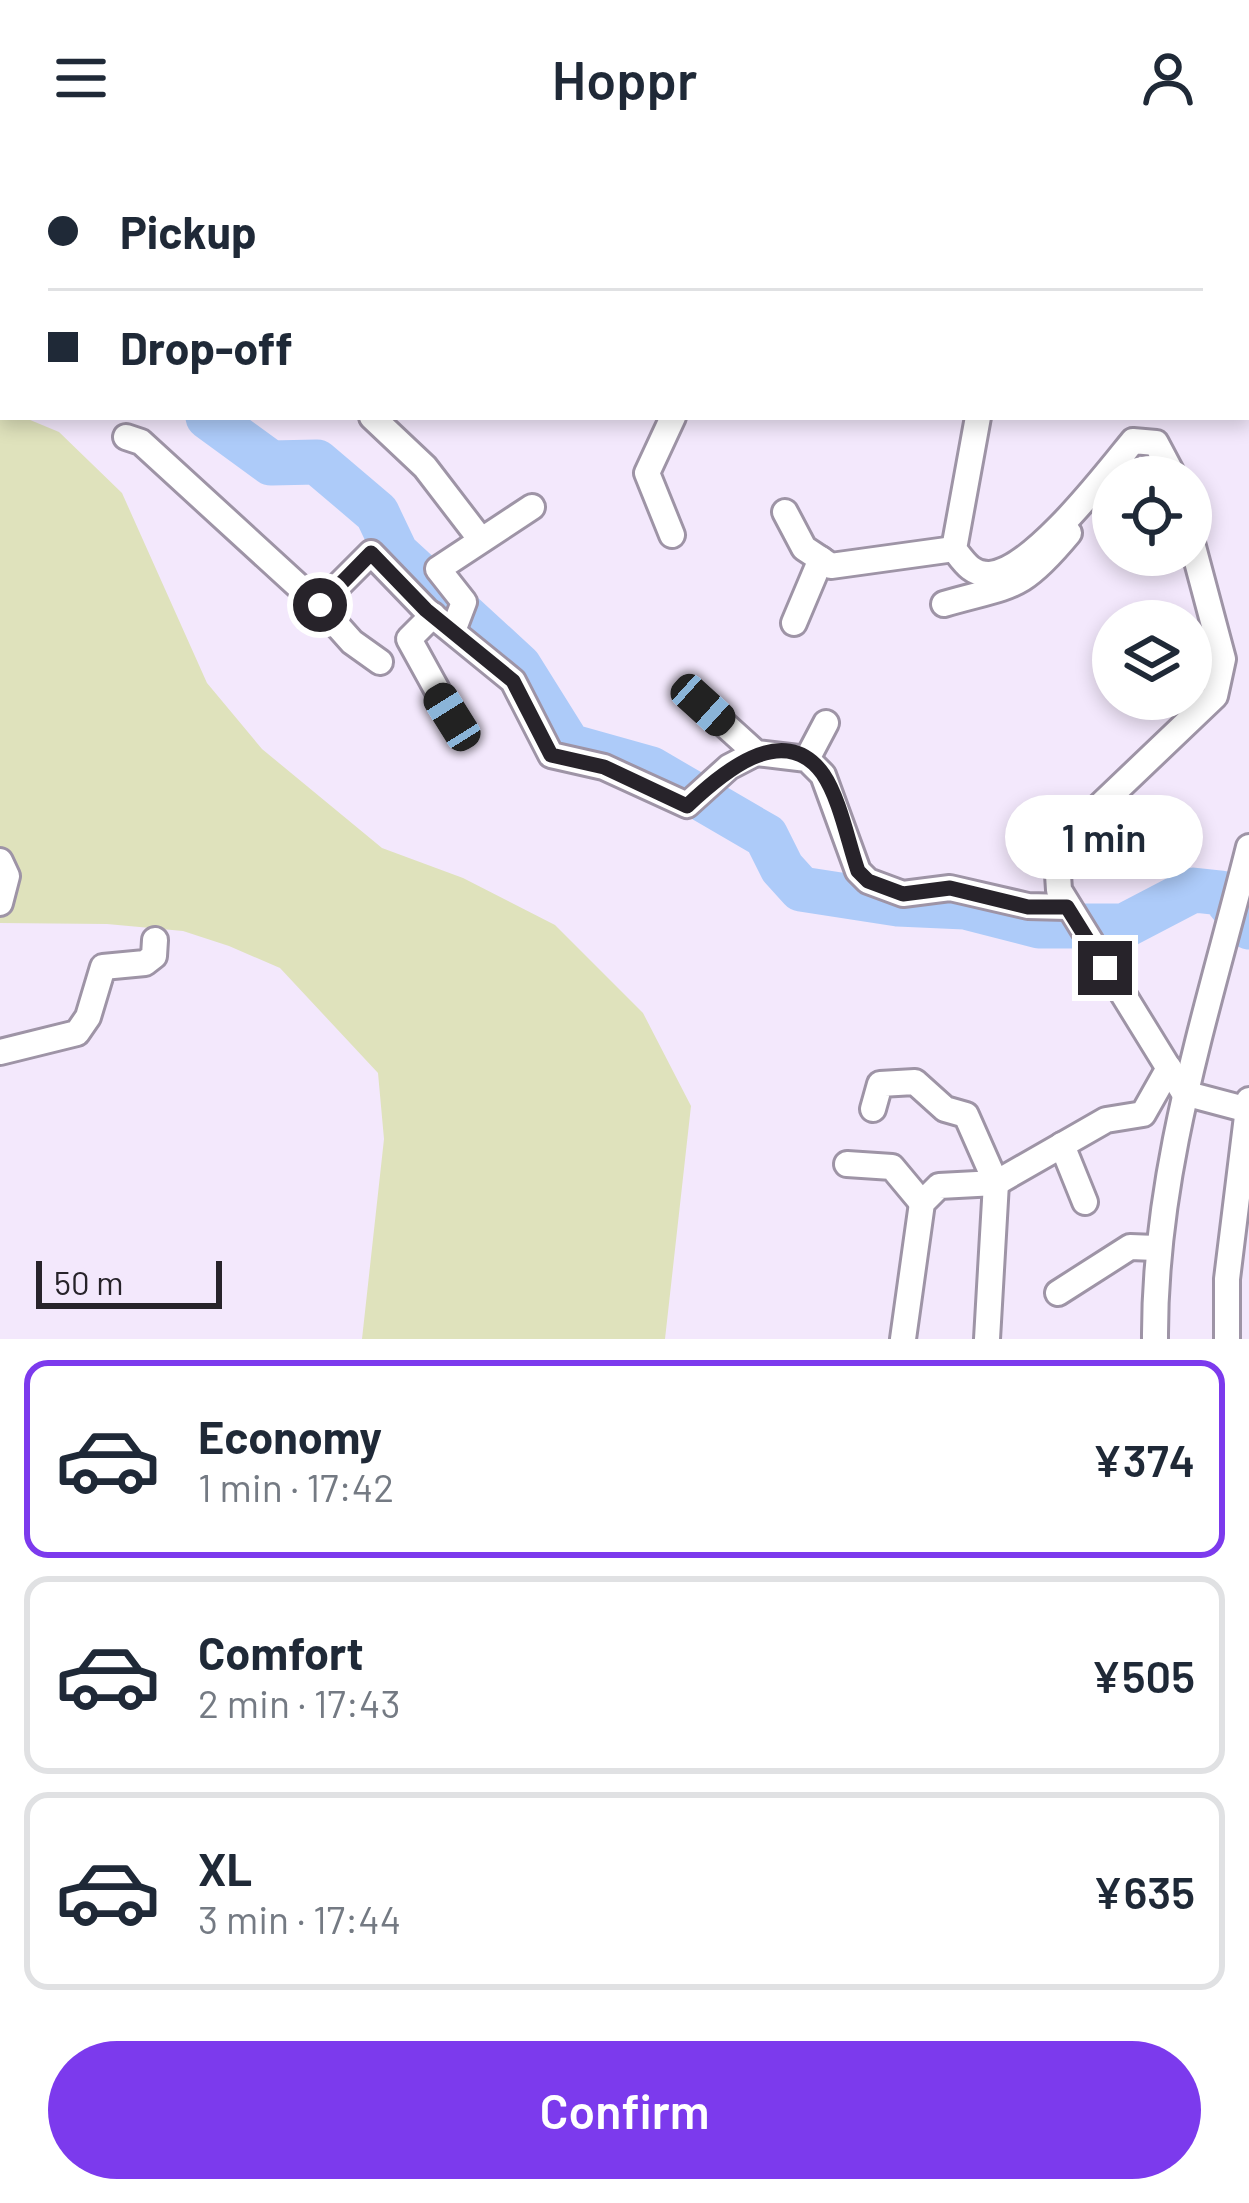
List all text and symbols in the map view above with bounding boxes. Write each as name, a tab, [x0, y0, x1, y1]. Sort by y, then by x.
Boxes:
icon: menu	[48, 45, 114, 111]
icon: person	[1135, 45, 1201, 111]
text: Hoppr	[552, 46, 697, 111]
text: Pickup	[120, 204, 257, 258]
text: Drop-off	[120, 320, 293, 374]
map controls	[1092, 456, 1212, 720]
button: locate	[1092, 456, 1212, 576]
route start	[293, 578, 347, 632]
button: layers	[1092, 600, 1212, 720]
car	[664, 668, 742, 742]
car	[418, 677, 486, 757]
callout: 1 min	[1006, 794, 1204, 878]
text: 1 min	[1061, 813, 1147, 860]
route end	[1078, 941, 1132, 995]
scale bar	[36, 1255, 222, 1308]
text: 50 m	[54, 1262, 124, 1302]
icon: car	[54, 1405, 162, 1513]
text: Economy	[198, 1409, 382, 1463]
text: ¥374	[1092, 1432, 1195, 1486]
text: 1 min · 17:42	[198, 1463, 394, 1510]
icon: car	[54, 1621, 162, 1729]
text: Comfort	[198, 1625, 364, 1679]
text: ¥505	[1091, 1648, 1195, 1702]
text: 2 min · 17:43	[198, 1679, 401, 1726]
icon: car	[54, 1837, 162, 1945]
text: XL	[198, 1841, 252, 1895]
text: ¥635	[1093, 1864, 1195, 1918]
text: 3 min · 17:44	[198, 1895, 401, 1942]
button: Confirm	[48, 2041, 1201, 2179]

